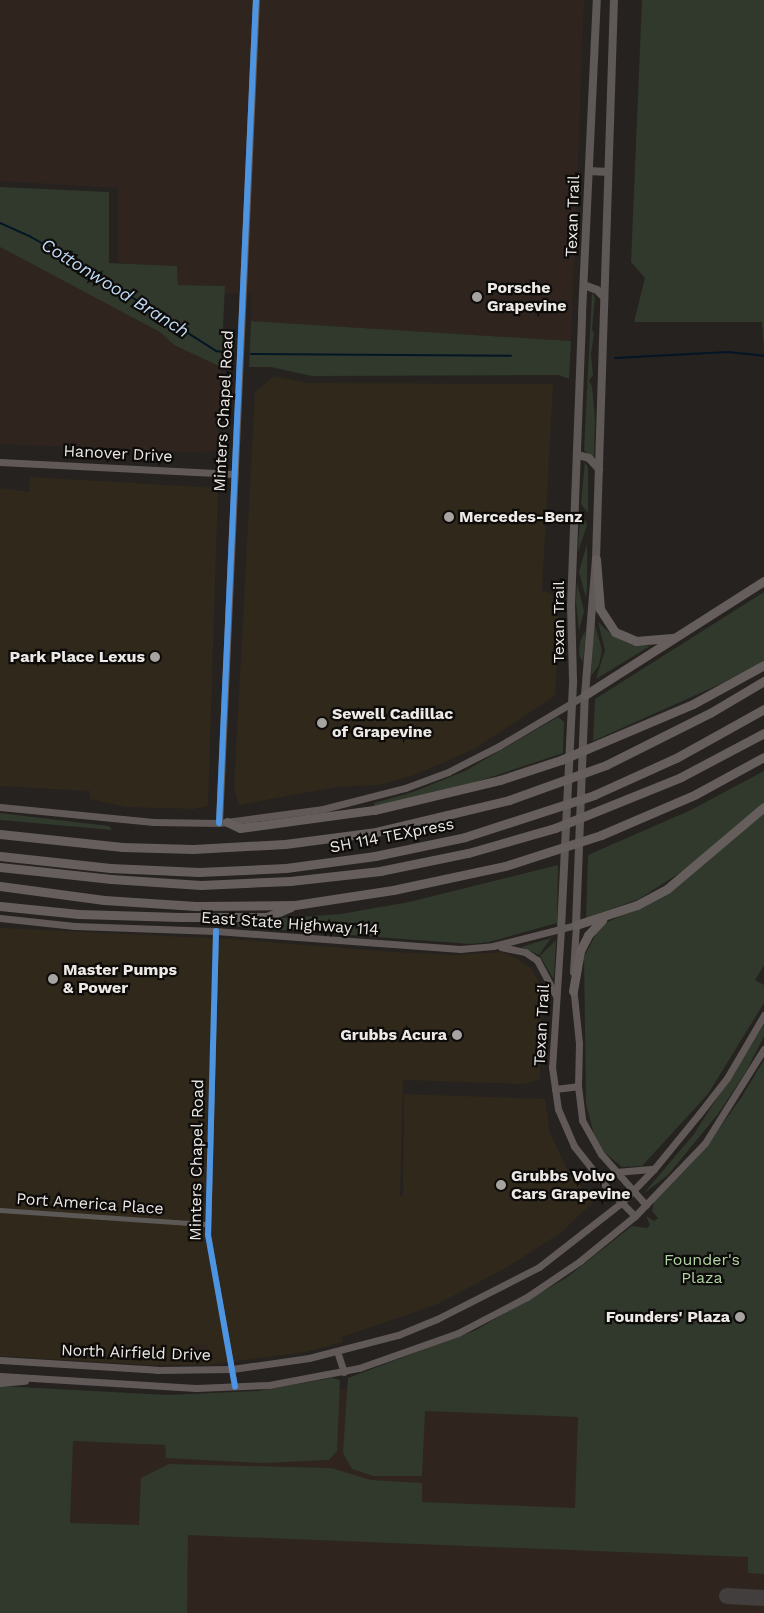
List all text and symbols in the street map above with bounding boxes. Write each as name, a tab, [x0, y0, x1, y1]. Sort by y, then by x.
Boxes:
street label: Texan Trail	[562, 174, 584, 258]
water label: Cottonwood Branch	[37, 234, 193, 342]
place label: Porsche Grapevine	[487, 278, 566, 316]
marker: Porsche Grapevine	[471, 291, 483, 303]
street label: Minters Chapel Road	[210, 329, 238, 493]
street label: Hanover Drive	[63, 442, 173, 466]
place label: Mercedes-Benz	[459, 507, 583, 527]
marker: Mercedes-Benz	[443, 511, 455, 523]
street label: Texan Trail	[549, 581, 569, 663]
place label: Park Place Lexus	[9, 647, 145, 667]
marker: Park Place Lexus	[149, 651, 161, 663]
place label: Sewell Cadillac of Grapevine	[332, 704, 454, 742]
marker: Sewell Cadillac of Grapevine	[316, 717, 328, 729]
street label: SH 114 TEXpress	[328, 814, 456, 858]
street label: East State Highway 114	[200, 908, 380, 940]
place label: Master Pumps & Power	[63, 960, 177, 998]
marker: Master Pumps & Power	[47, 973, 59, 985]
street label: Texan Trail	[530, 983, 554, 1067]
place label: Grubbs Acura	[340, 1025, 447, 1045]
marker: Grubbs Acura	[451, 1029, 463, 1041]
street label: Minters Chapel Road	[186, 1079, 208, 1241]
place label: Grubbs Volvo Cars Grapevine	[511, 1166, 630, 1204]
marker: Grubbs Volvo Cars Grapevine	[495, 1179, 507, 1191]
street label: Port America Place	[15, 1189, 165, 1219]
park label: Founder's Plaza	[664, 1250, 740, 1288]
place label: Founders' Plaza	[606, 1307, 730, 1327]
marker: Founders' Plaza	[734, 1311, 746, 1323]
street label: North Airfield Drive	[60, 1341, 212, 1365]

